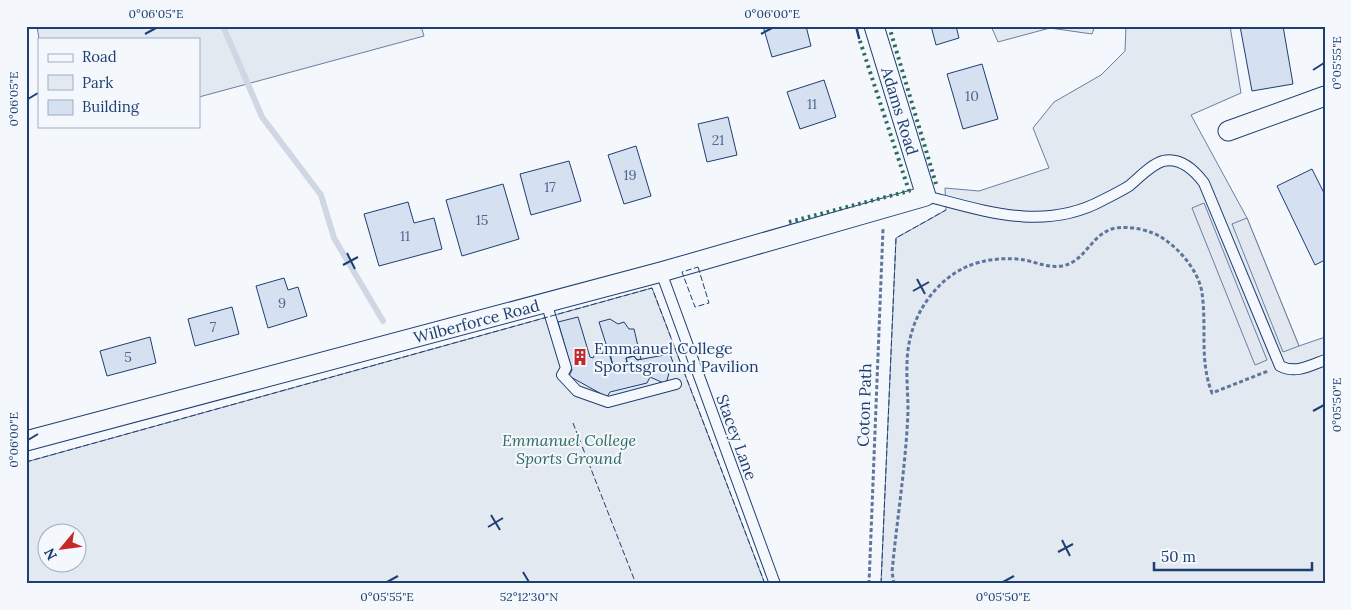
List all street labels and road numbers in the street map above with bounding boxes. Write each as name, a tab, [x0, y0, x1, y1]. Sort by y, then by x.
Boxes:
street label: Adams Road	[877, 64, 923, 158]
street label: Wilberforce Road	[411, 295, 542, 347]
street label: Coton Path	[853, 363, 875, 447]
street label: Stacey Lane	[712, 392, 762, 483]

